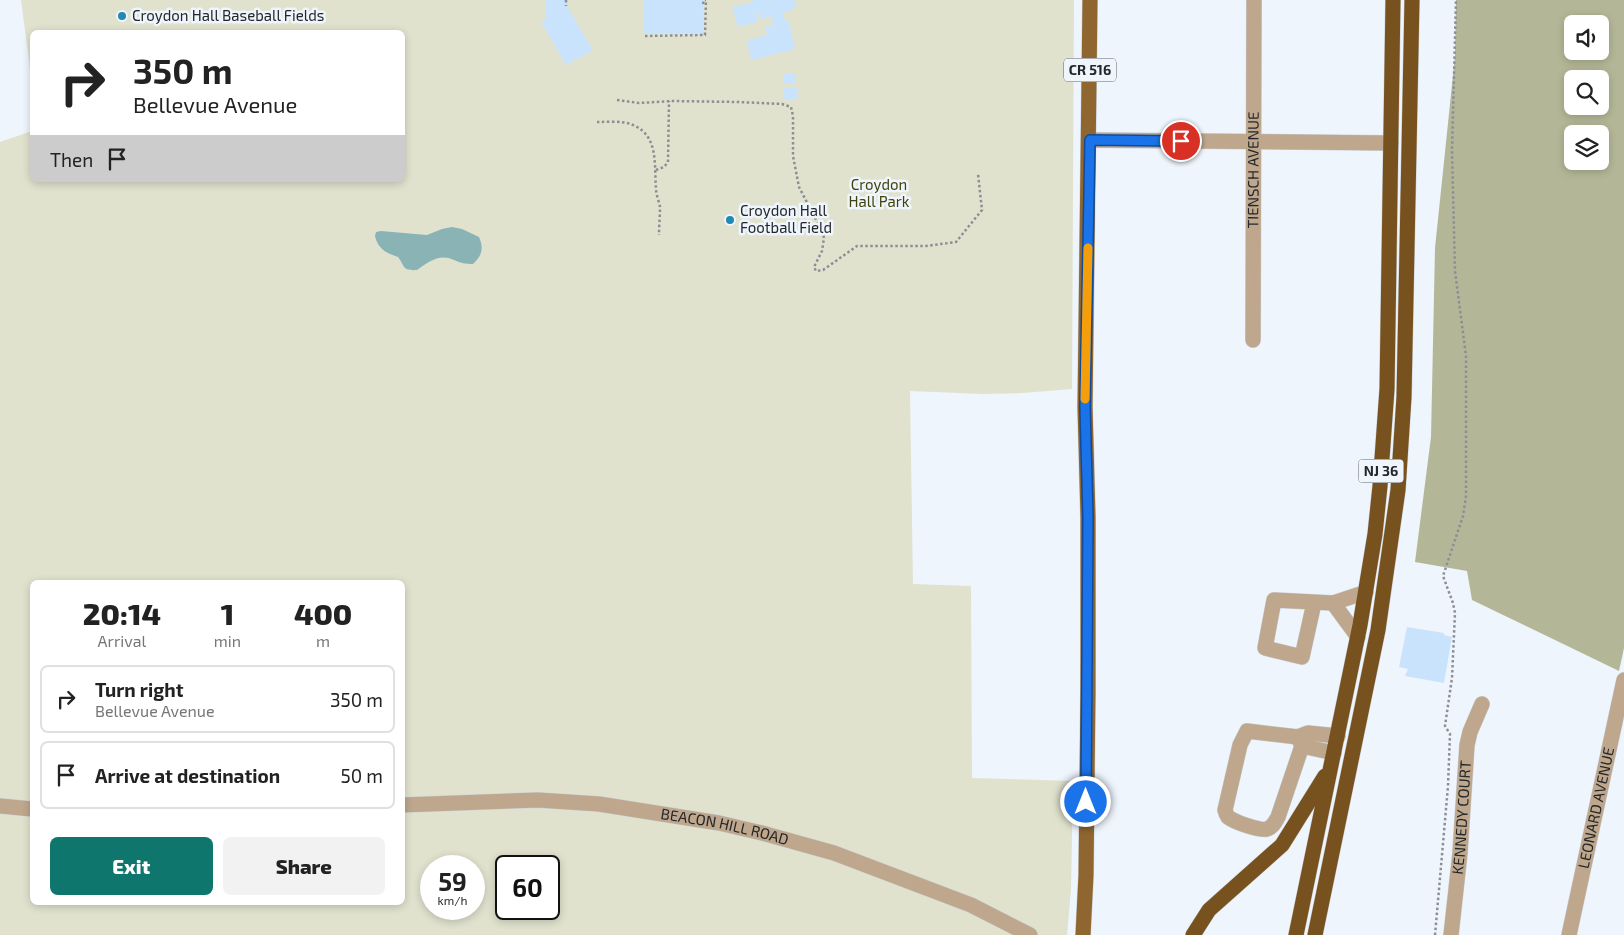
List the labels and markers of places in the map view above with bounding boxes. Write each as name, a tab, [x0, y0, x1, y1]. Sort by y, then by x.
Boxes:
place label: Croydon Hall Baseball Fields	[132, 6, 324, 24]
marker: Croydon Hall Baseball Fields	[116, 10, 128, 22]
pin	[1160, 120, 1202, 162]
place label: Croydon Hall Football Field	[740, 201, 832, 236]
marker: Croydon Hall Football Field	[724, 214, 736, 226]

